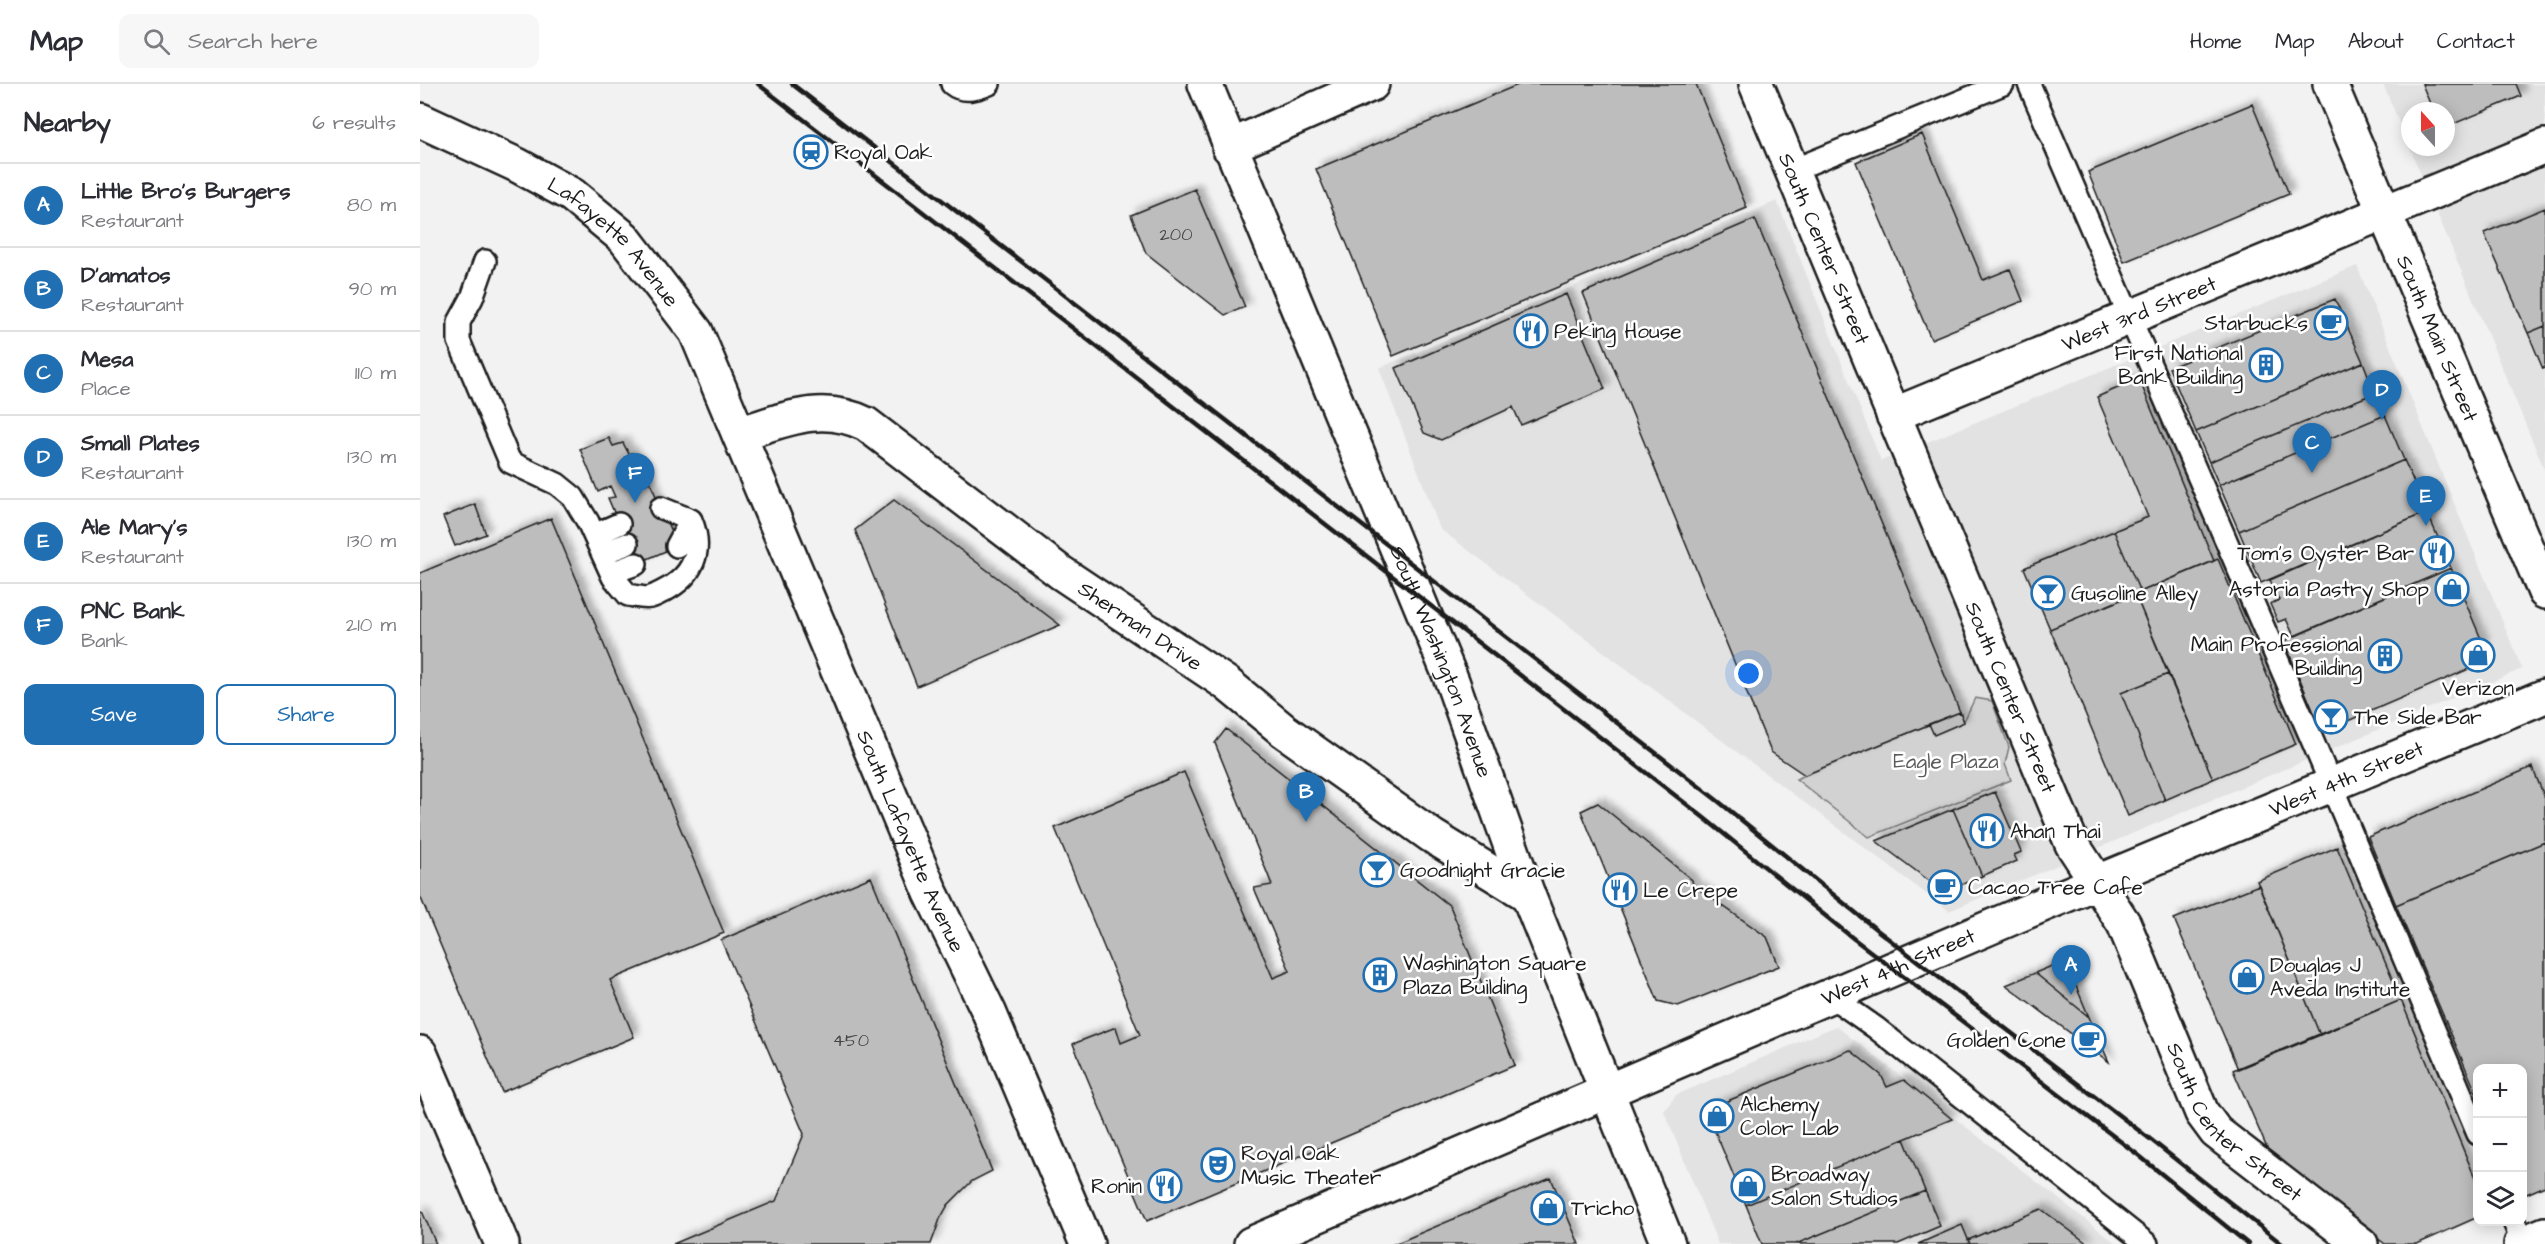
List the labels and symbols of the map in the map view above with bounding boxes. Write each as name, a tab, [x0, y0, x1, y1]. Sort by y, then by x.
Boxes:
north arrow	[2401, 102, 2455, 156]
station icon: Royal Oak	[793, 134, 829, 170]
place label: Royal Oak	[834, 138, 932, 169]
street label: South Center Street	[1771, 148, 1877, 349]
street label: Lafayette Avenue	[542, 170, 686, 313]
house number: 200	[1159, 222, 1193, 247]
street label: South Main Street	[2389, 251, 2485, 427]
street label: West 3rd Street	[2057, 269, 2221, 359]
cafe icon: Starbucks	[2313, 305, 2349, 341]
place label: Starbucks	[2205, 309, 2308, 338]
restaurant icon: Peking House	[1513, 313, 1549, 349]
place label: Peking House	[1554, 317, 1682, 348]
place label: First National Bank Building	[2114, 339, 2243, 394]
building icon: First National Bank Building	[2248, 347, 2284, 383]
pin: D	[2362, 370, 2402, 420]
pin: C	[2292, 424, 2332, 473]
pin: F	[616, 454, 654, 503]
pin: E	[2406, 476, 2446, 526]
restaurant icon: Tom's Oyster Bar	[2419, 535, 2455, 571]
place label: Tom's Oyster Bar	[2237, 539, 2414, 570]
street label: South Washington Avenue	[1383, 541, 1499, 781]
shop icon: Astoria Pastry Shop	[2434, 571, 2470, 607]
street label: Sherman Drive	[1072, 574, 1208, 678]
bar icon: Gusoline Alley	[2030, 575, 2066, 611]
place label: Astoria Pastry Shop	[2229, 575, 2429, 606]
place label: Gusoline Alley	[2071, 579, 2199, 610]
street label: South Center Street	[1958, 597, 2063, 798]
place label: Main Professional Building	[2191, 630, 2362, 685]
shop icon: Verizon	[2460, 637, 2496, 673]
building icon: Main Professional Building	[2367, 638, 2403, 674]
your location	[1734, 659, 1763, 688]
place label: Verizon	[2442, 674, 2514, 703]
bar icon: The Side Bar	[2313, 699, 2349, 735]
place label: The Side Bar	[2354, 703, 2482, 732]
street label: South Lafayette Avenue	[849, 726, 972, 957]
street label: West 4th Street	[2265, 734, 2429, 824]
park label: Eagle Plaza	[1893, 747, 1999, 778]
pin: B	[1286, 772, 1326, 822]
restaurant icon: Ahan Thai	[1969, 813, 2005, 849]
place label: Ahan Thai	[2010, 817, 2101, 846]
bar icon: Goodnight Gracie	[1359, 852, 1395, 888]
place label: Goodnight Gracie	[1400, 856, 1565, 887]
cafe icon: Cacao Tree Cafe	[1927, 869, 1963, 905]
restaurant icon: Le Crepe	[1602, 872, 1638, 908]
place label: Cacao Tree Cafe	[1968, 873, 2143, 902]
place label: Le Crepe	[1643, 876, 1738, 906]
street label: West 4th Street	[1817, 921, 1980, 1013]
pin: A	[2052, 946, 2090, 995]
place label: Washington Square Plaza Building	[1403, 949, 1587, 1004]
place label: Douglas J Aveda Institute	[2270, 951, 2410, 1004]
building icon: Washington Square Plaza Building	[1362, 957, 1398, 993]
shop icon: Douglas J Aveda Institute	[2229, 959, 2265, 995]
cafe icon: Golden Cone	[2071, 1022, 2107, 1058]
place label: Golden Cone	[1947, 1026, 2066, 1055]
house number: 450	[833, 1028, 869, 1053]
street label: South Center Street	[2159, 1038, 2309, 1209]
place label: Alchemy Color Lab	[1740, 1090, 1839, 1143]
shop icon: Alchemy Color Lab	[1699, 1098, 1735, 1134]
place label: Royal Oak Music Theater	[1241, 1139, 1382, 1192]
theatre icon: Royal Oak Music Theater	[1200, 1147, 1236, 1183]
place label: Broadway Salon Studios	[1771, 1160, 1898, 1213]
restaurant icon: Ronin	[1147, 1168, 1183, 1204]
shop icon: Broadway Salon Studios	[1730, 1168, 1766, 1204]
place label: Ronin	[1091, 1172, 1142, 1201]
shop icon: Tricho	[1530, 1190, 1566, 1226]
place label: Tricho	[1571, 1194, 1635, 1223]

